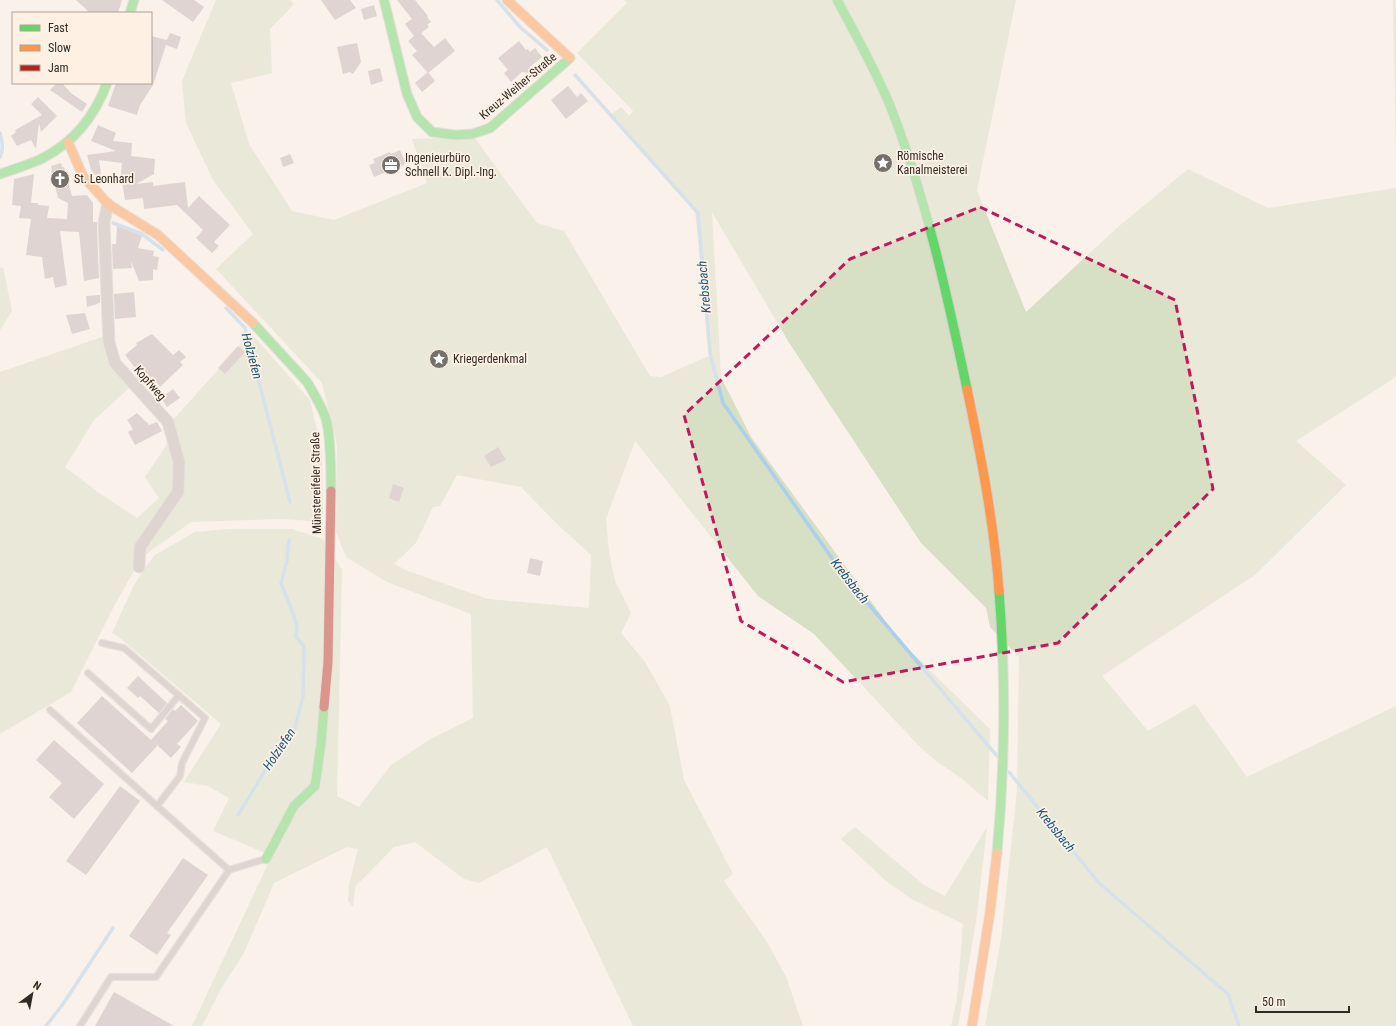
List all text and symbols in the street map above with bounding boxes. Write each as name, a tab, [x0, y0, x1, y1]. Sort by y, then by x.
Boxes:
legend	[12, 12, 152, 84]
text: Fast	[48, 21, 69, 35]
text: Slow	[48, 41, 71, 55]
street label: Kreuz-Weiher-Straße	[477, 50, 560, 122]
text: Jam	[48, 61, 69, 75]
place label: Römische Kanalmeisterei	[897, 149, 968, 177]
place label: Ingenieurbüro Schnell K. Dipl.-Ing.	[405, 151, 497, 179]
place icon: Römische Kanalmeisterei	[872, 152, 894, 174]
office icon: Ingenieurbüro Schnell K. Dipl.-Ing.	[380, 154, 402, 176]
church icon: St. Leonhard	[49, 168, 71, 190]
place label: St. Leonhard	[74, 172, 134, 186]
water label: Krebsbach	[694, 260, 714, 314]
water label: Holziefen	[239, 331, 265, 381]
place icon: Kriegerdenkmal	[428, 348, 450, 370]
place label: Kriegerdenkmal	[453, 352, 527, 366]
street label: Kopfweg	[131, 363, 169, 403]
street label: Münstereifeler Straße	[308, 431, 324, 534]
water label: Krebsbach	[828, 556, 872, 606]
water label: Holziefen	[260, 725, 298, 773]
water label: Krebsbach	[1034, 805, 1078, 855]
north arrow	[12, 974, 52, 1014]
text: N	[31, 979, 44, 993]
scale bar	[1256, 988, 1349, 1014]
text: 50 m	[1262, 995, 1286, 1009]

